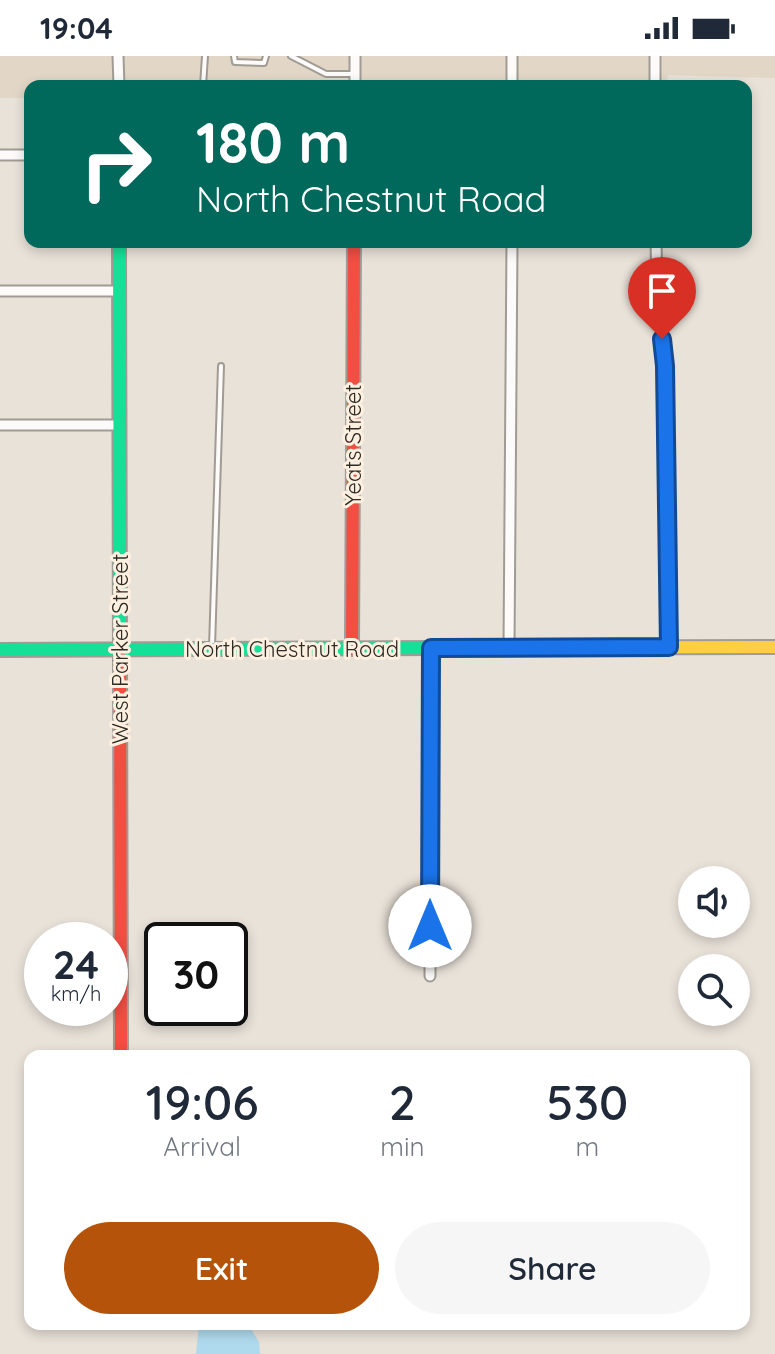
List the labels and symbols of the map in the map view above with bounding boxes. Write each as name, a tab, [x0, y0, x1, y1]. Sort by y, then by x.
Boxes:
pin	[628, 257, 696, 339]
street label: Yeats Street	[339, 384, 367, 506]
street label: West Parker Street	[106, 554, 134, 744]
street label: North Chestnut Road	[185, 635, 399, 663]
position arrow	[388, 884, 472, 968]
speed limit sign: 30	[144, 922, 248, 1026]

